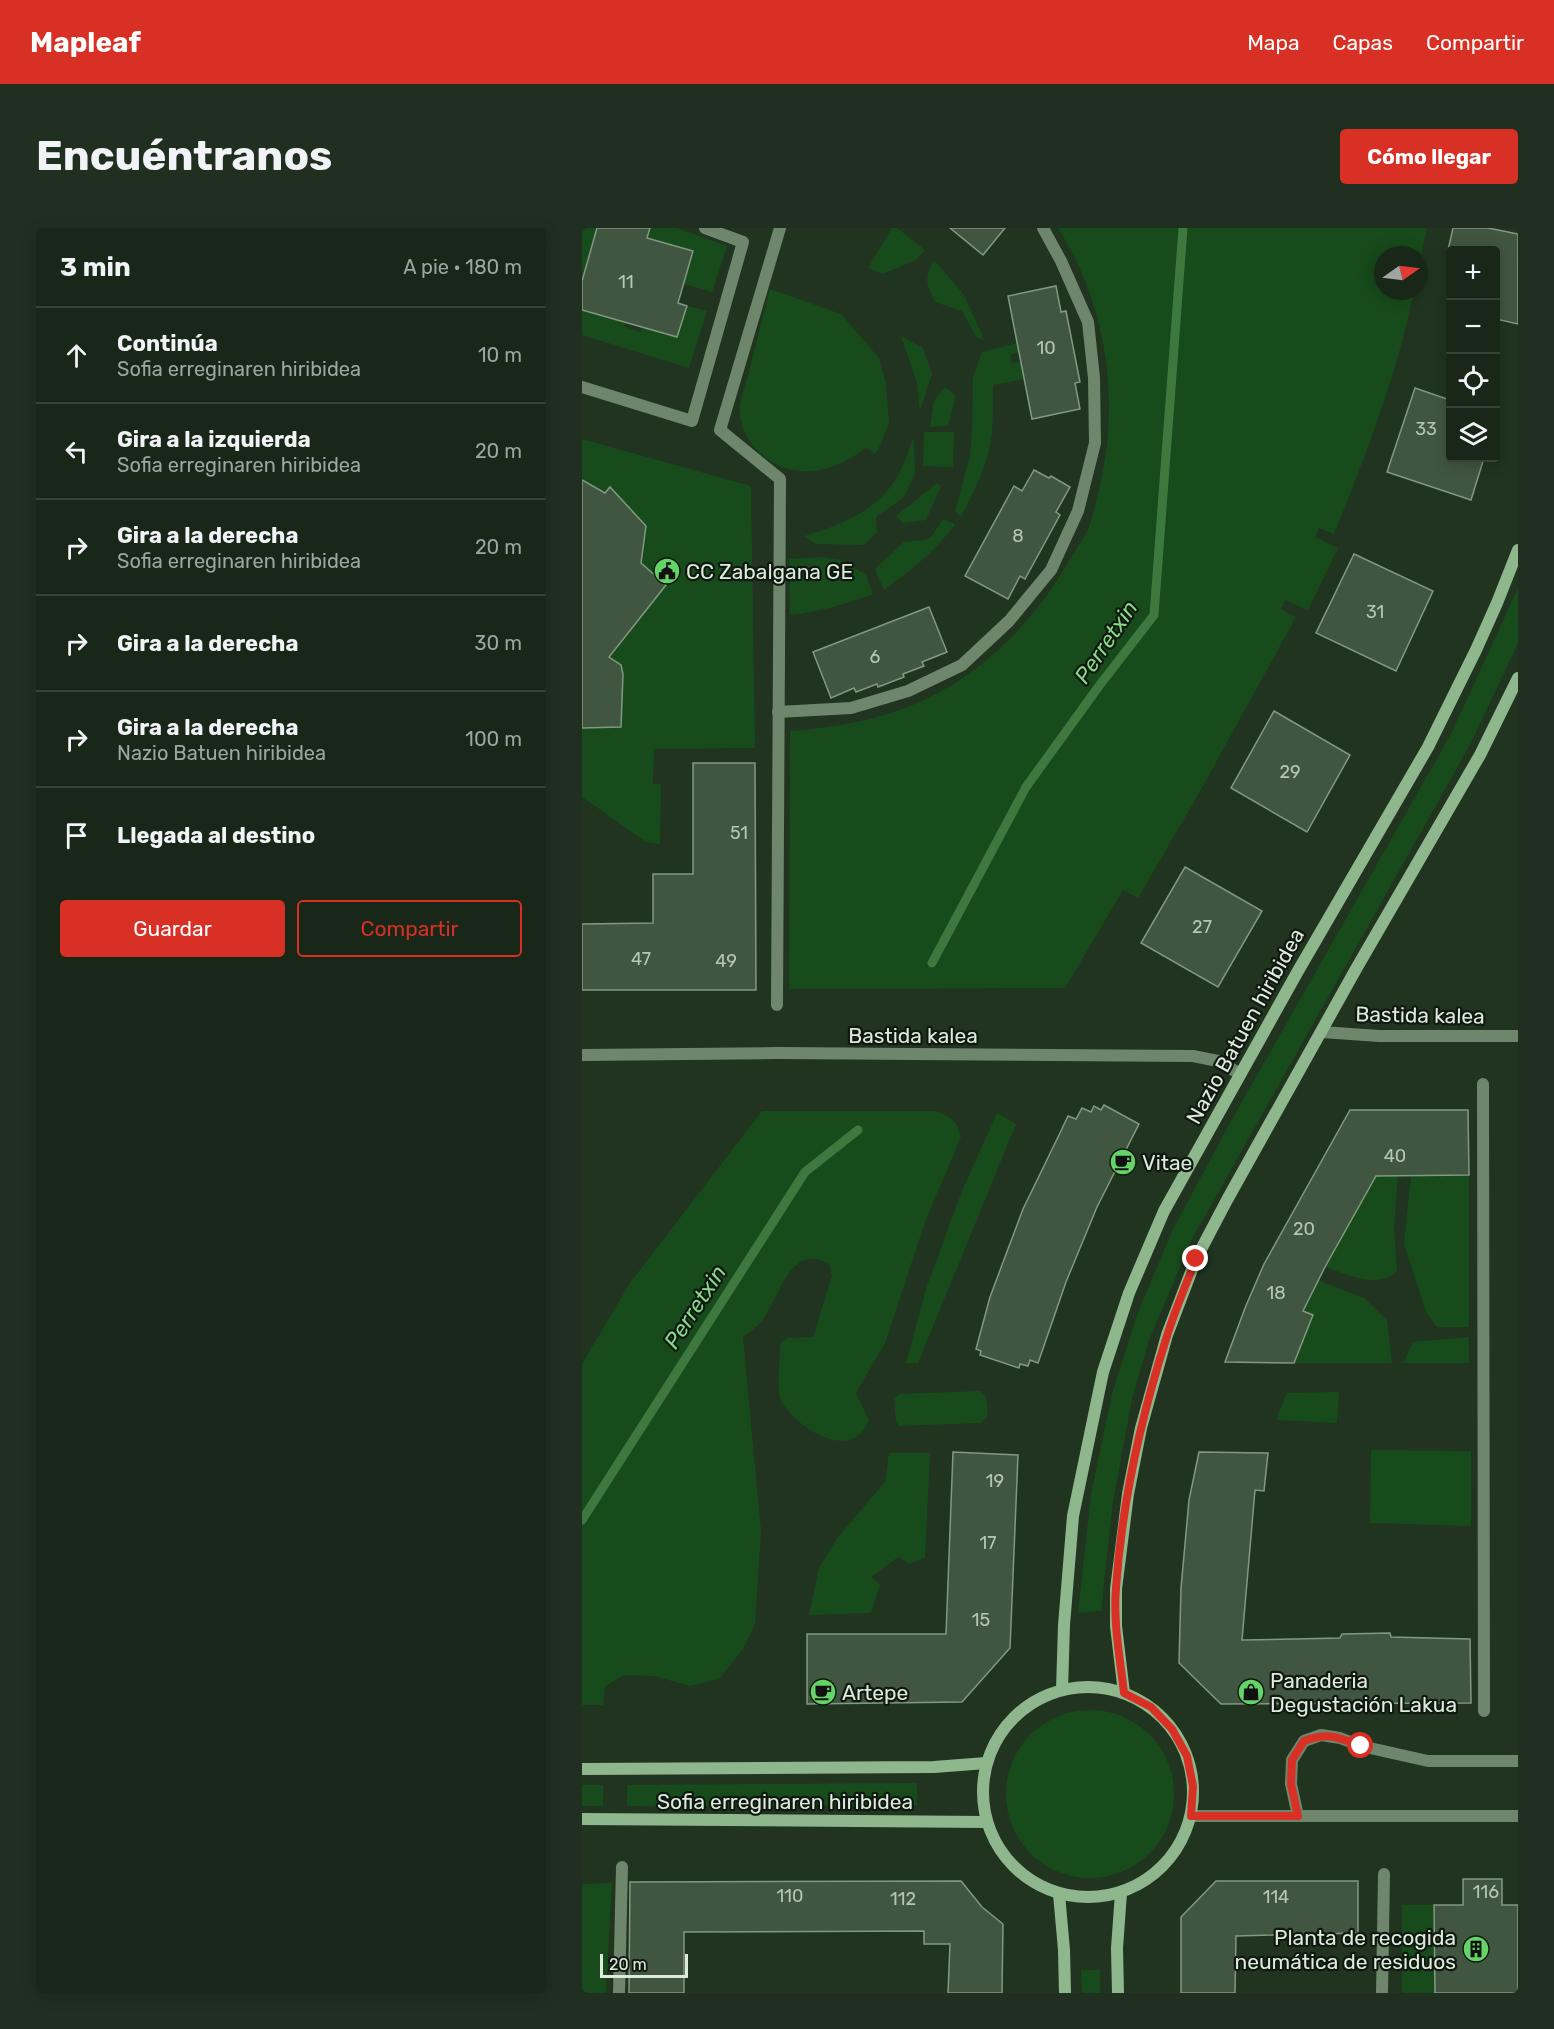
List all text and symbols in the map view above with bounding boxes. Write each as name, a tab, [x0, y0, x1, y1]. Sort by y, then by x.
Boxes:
text: Mapleaf	[30, 26, 141, 59]
text: Mapa	[1247, 30, 1300, 55]
text: Capas	[1333, 30, 1393, 55]
text: Compartir	[1426, 30, 1524, 55]
button: Cómo llegar	[1340, 129, 1518, 184]
text: Encuéntranos	[36, 131, 332, 181]
north arrow	[1374, 246, 1428, 300]
map controls	[1446, 246, 1500, 462]
button: +	[1446, 246, 1500, 300]
text: 3 min	[60, 252, 131, 283]
text: A pie · 180 m	[403, 255, 522, 279]
house number: 11	[618, 271, 634, 293]
button: −	[1446, 300, 1500, 354]
text: Continúa	[117, 330, 218, 357]
house number: 10	[1036, 337, 1056, 359]
icon: ahead	[60, 339, 93, 372]
text: 10 m	[478, 343, 522, 367]
button: locate	[1446, 354, 1500, 408]
text: Sofia erreginaren hiribidea	[117, 357, 361, 381]
button: layers	[1446, 408, 1500, 462]
house number: 33	[1415, 418, 1437, 440]
text: Gira a la izquierda	[117, 426, 311, 453]
icon: left	[60, 435, 93, 468]
text: 20 m	[475, 439, 522, 463]
text: Sofia erreginaren hiribidea	[117, 453, 361, 477]
text: Gira a la derecha	[117, 522, 298, 549]
house number: 8	[1012, 525, 1024, 547]
icon: right	[60, 531, 93, 564]
text: 20 m	[475, 535, 522, 559]
text: Sofia erreginaren hiribidea	[117, 549, 361, 573]
public building icon: CC Zabalgana GE	[652, 556, 682, 586]
place label: CC Zabalgana GE	[686, 559, 853, 584]
water label: Perretxin	[1068, 595, 1144, 689]
house number: 31	[1366, 601, 1384, 623]
icon: right	[60, 627, 93, 660]
text: Gira a la derecha	[117, 630, 298, 657]
text: 30 m	[475, 631, 522, 655]
house number: 6	[870, 646, 881, 668]
text: Gira a la derecha	[117, 714, 298, 741]
icon: right	[60, 723, 93, 756]
text: 100 m	[465, 727, 522, 751]
text: Nazio Batuen hiribidea	[117, 741, 326, 765]
house number: 29	[1279, 761, 1301, 783]
icon: arrive	[60, 819, 93, 852]
text: Llegada al destino	[117, 822, 315, 849]
house number: 51	[730, 822, 748, 844]
button: Guardar	[60, 900, 285, 957]
button: Compartir	[297, 900, 522, 957]
house number: 27	[1192, 916, 1212, 938]
street label: Nazio Batuen hiribidea	[1181, 924, 1309, 1128]
house number: 47	[631, 948, 651, 970]
house number: 49	[715, 950, 737, 972]
street label: Bastida kalea	[1355, 1001, 1485, 1029]
street label: Bastida kalea	[848, 1023, 978, 1048]
house number: 40	[1384, 1145, 1406, 1167]
cafe icon: Vitae	[1108, 1147, 1138, 1177]
place label: Vitae	[1142, 1150, 1192, 1175]
house number: 20	[1293, 1218, 1315, 1240]
route end	[1182, 1245, 1208, 1271]
water label: Perretxin	[658, 1260, 732, 1354]
house number: 18	[1266, 1282, 1286, 1304]
house number: 19	[986, 1470, 1004, 1492]
house number: 17	[980, 1532, 996, 1554]
house number: 15	[972, 1609, 990, 1631]
place label: Panaderia Degustación Lakua	[1270, 1668, 1457, 1717]
cafe icon: Artepe	[808, 1677, 838, 1707]
shop icon: Panaderia Degustación Lakua	[1236, 1677, 1266, 1707]
place label: Artepe	[842, 1680, 908, 1705]
route start	[1347, 1732, 1373, 1758]
street label: Sofia erreginaren hiribidea	[657, 1789, 913, 1814]
house number: 116	[1473, 1881, 1499, 1903]
house number: 110	[777, 1885, 803, 1907]
house number: 114	[1263, 1886, 1289, 1908]
house number: 112	[890, 1888, 916, 1910]
place label: Planta de recogida neumática de residuos	[1234, 1925, 1456, 1974]
building icon: Planta de recogida neumática de residuos	[1461, 1934, 1491, 1964]
scale bar	[600, 1951, 688, 1978]
text: 20 m	[609, 1955, 647, 1974]

